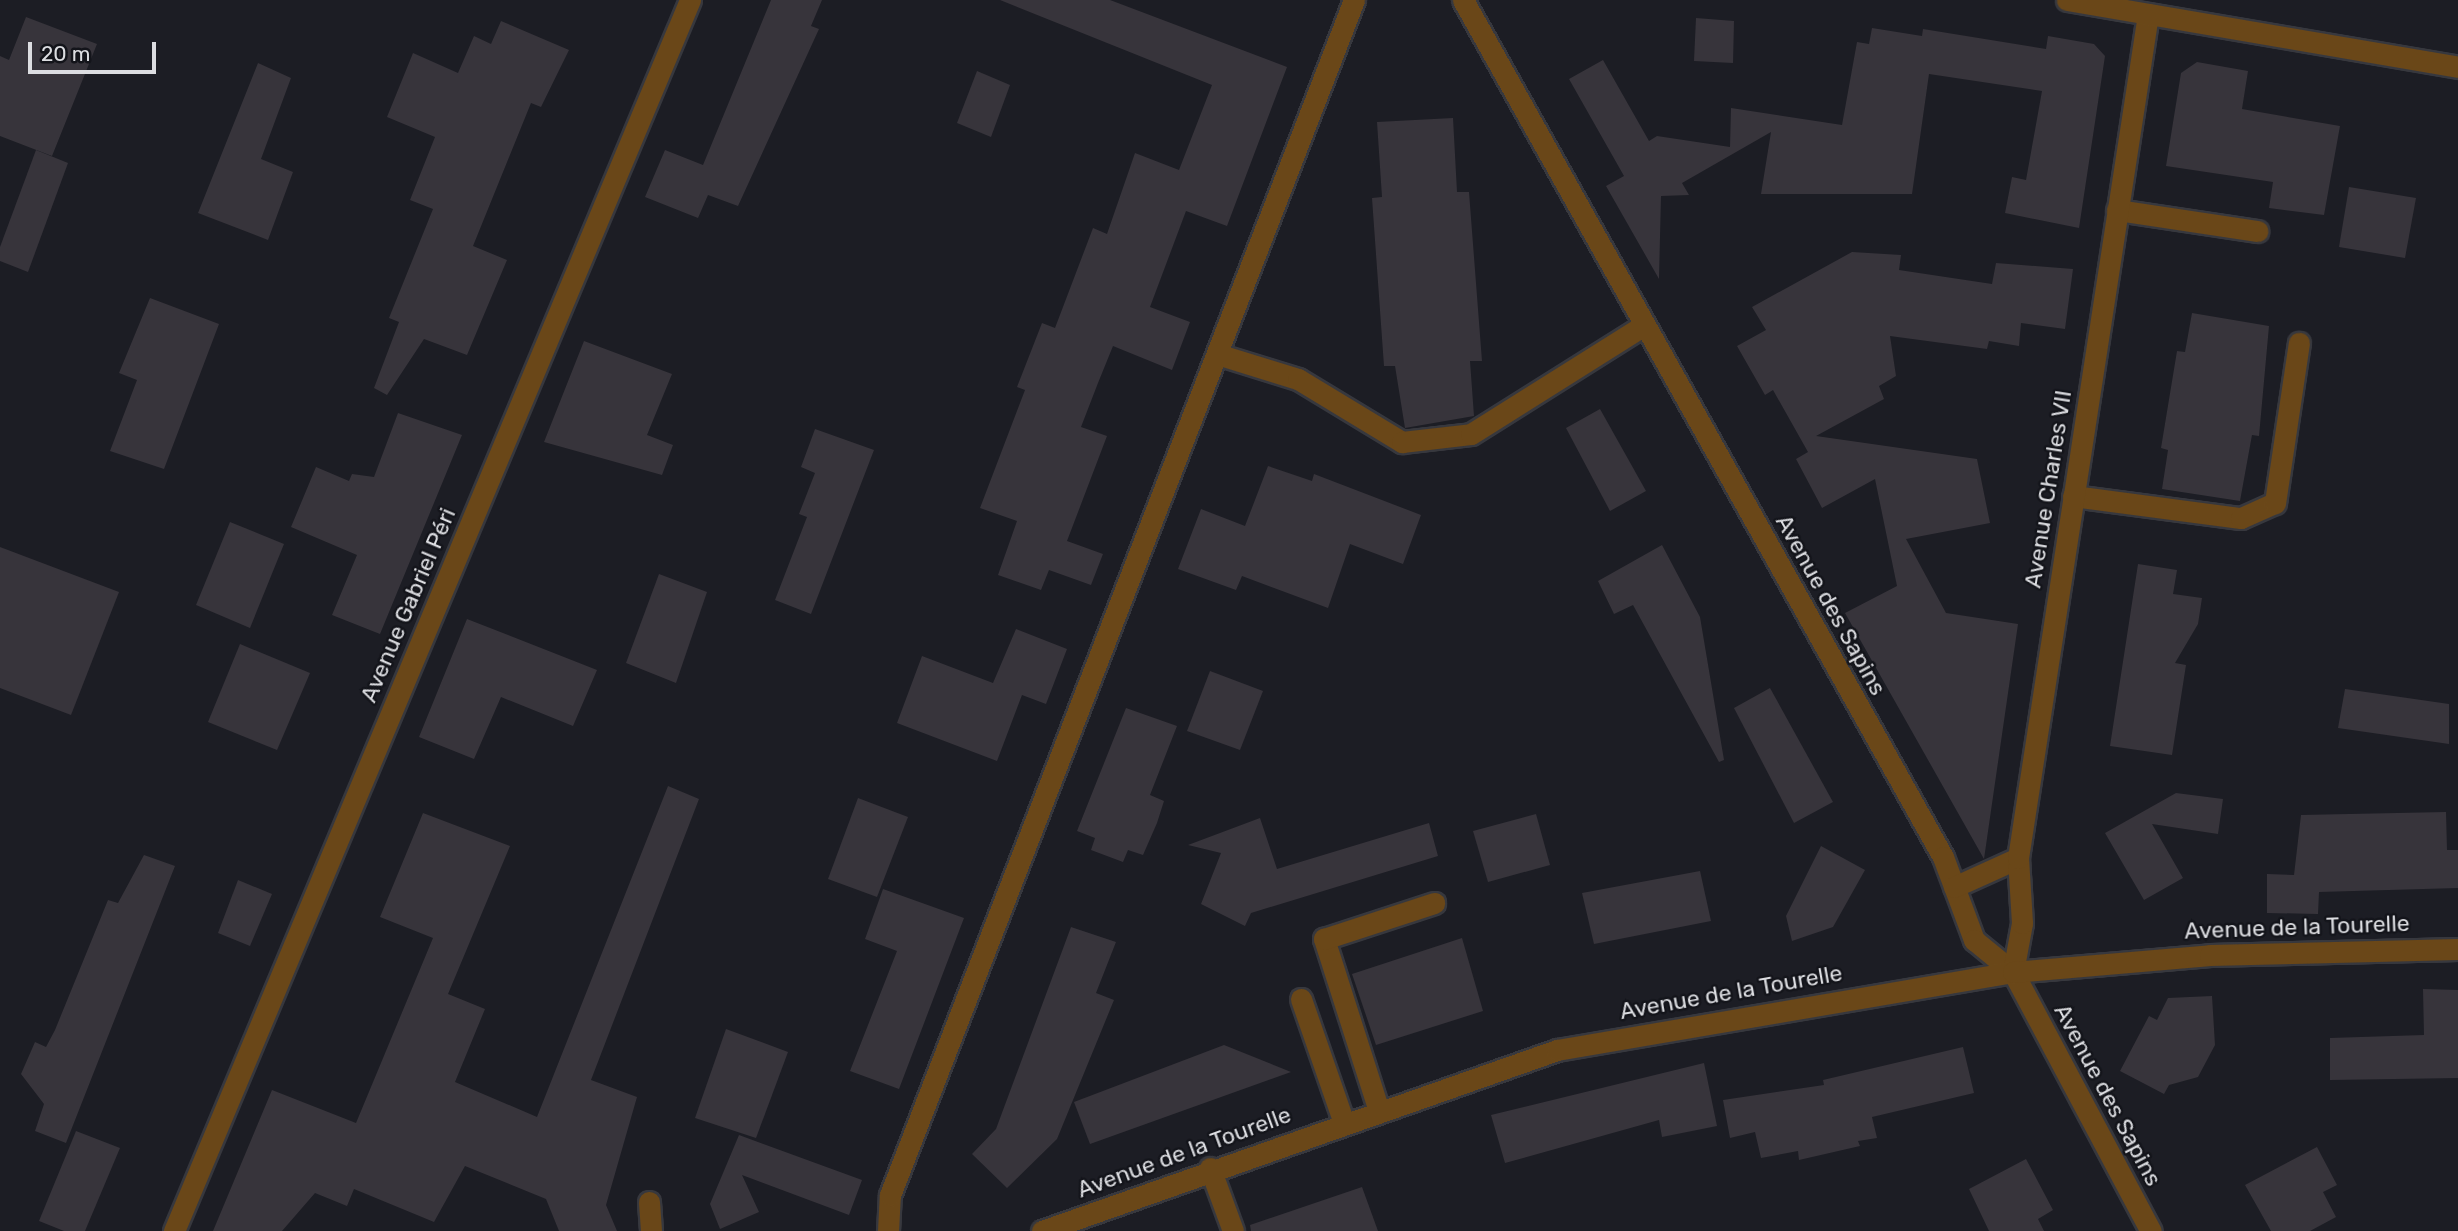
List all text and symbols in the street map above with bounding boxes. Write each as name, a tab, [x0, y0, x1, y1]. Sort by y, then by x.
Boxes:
scale bar	[32, 28, 159, 72]
text: 20 m	[41, 41, 90, 66]
street label: Avenue Charles VII	[2019, 388, 2077, 590]
street label: Avenue Gabriel Péri	[355, 504, 461, 706]
street label: Avenue des Sapins	[1770, 510, 1892, 700]
street label: Avenue de la Tourelle	[2184, 909, 2410, 945]
street label: Avenue de la Tourelle	[1617, 959, 1845, 1025]
street label: Avenue des Sapins	[2048, 999, 2168, 1191]
street label: Avenue de la Tourelle	[1073, 1100, 1295, 1204]

